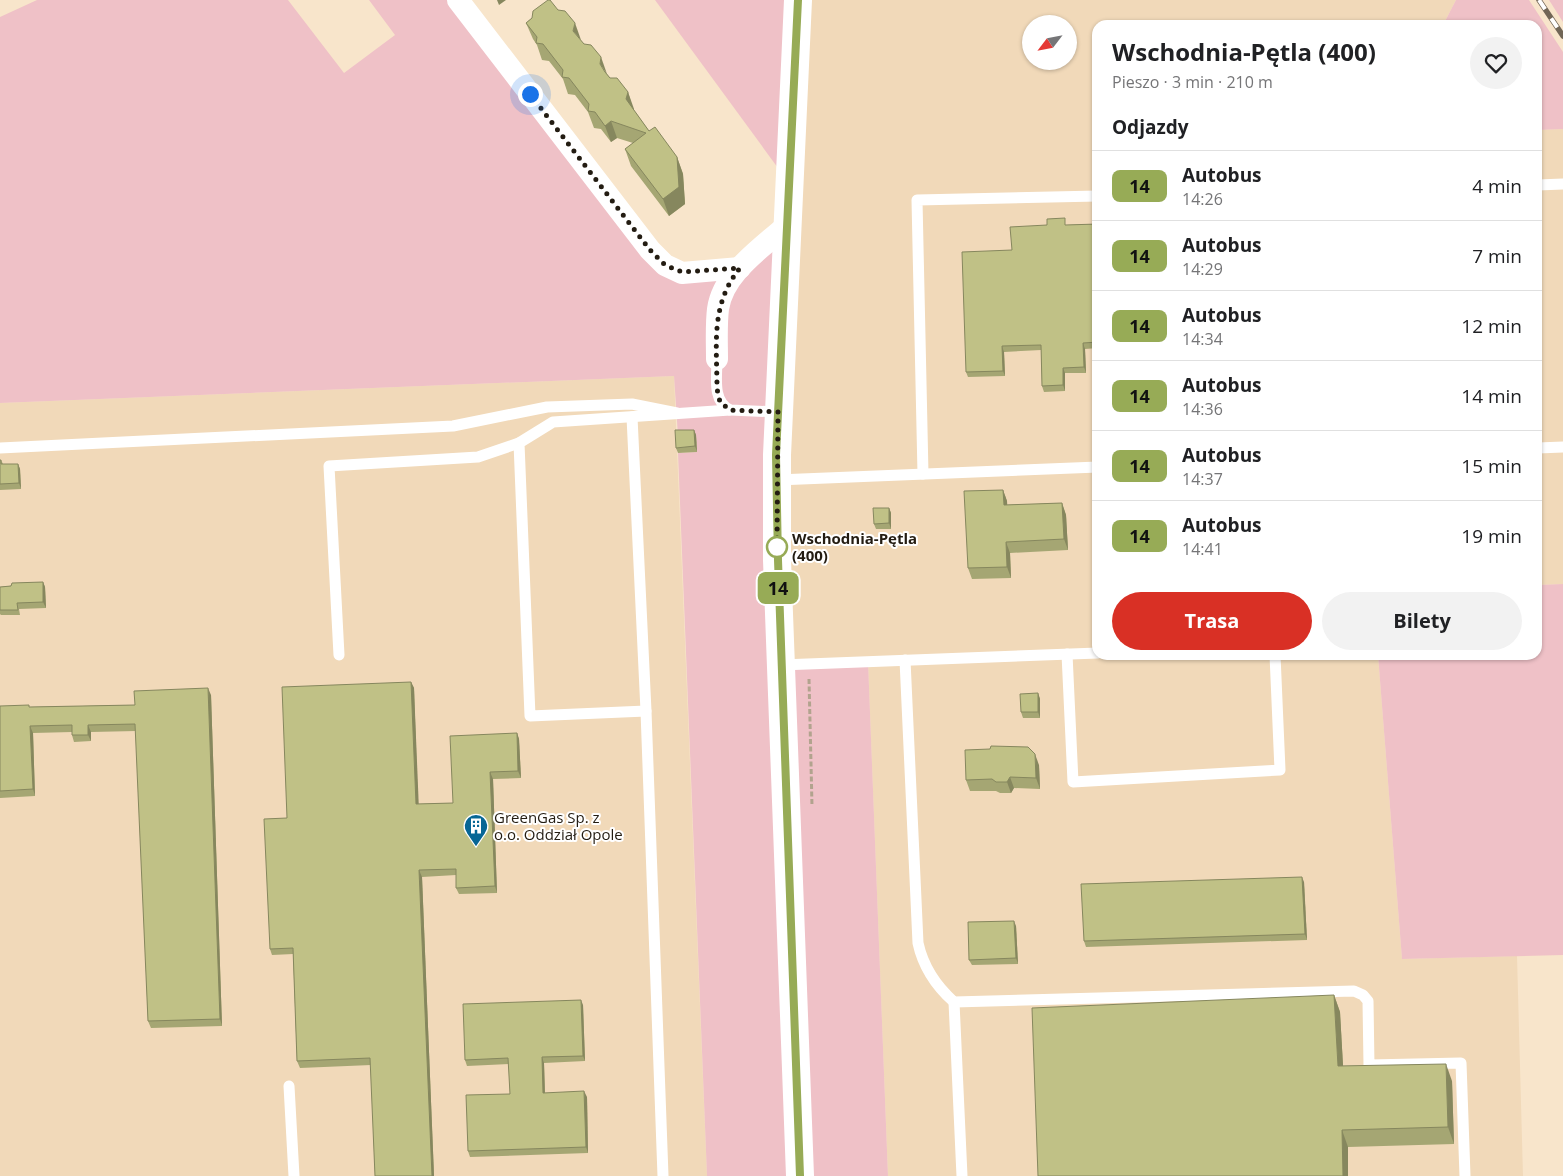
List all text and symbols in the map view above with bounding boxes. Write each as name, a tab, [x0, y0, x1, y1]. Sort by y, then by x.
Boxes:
north arrow	[1022, 15, 1078, 70]
map controls	[1022, 15, 1077, 70]
text: Wschodnia-Pętla (400)	[1112, 35, 1376, 68]
button: heart	[1470, 37, 1522, 89]
text: Pieszo · 3 min · 210 m	[1112, 71, 1273, 93]
your location	[518, 82, 543, 107]
text: Odjazdy	[1112, 114, 1189, 140]
text: Autobus	[1182, 162, 1262, 188]
text: 4 min	[1472, 173, 1522, 199]
text: 14	[1129, 174, 1150, 198]
text: 14:26	[1182, 188, 1223, 210]
text: Autobus	[1182, 232, 1262, 258]
text: 7 min	[1472, 243, 1522, 269]
text: 14	[1129, 244, 1150, 268]
text: 14:29	[1182, 258, 1223, 280]
text: Autobus	[1182, 302, 1262, 328]
text: 12 min	[1461, 313, 1522, 339]
text: 14	[1129, 314, 1150, 338]
text: 14:34	[1182, 328, 1223, 350]
text: Autobus	[1182, 372, 1262, 398]
text: 14 min	[1461, 383, 1522, 409]
text: 14	[1129, 384, 1150, 408]
text: 14:36	[1182, 398, 1223, 420]
text: Autobus	[1182, 442, 1262, 468]
text: 15 min	[1461, 453, 1522, 479]
text: 14	[1129, 454, 1150, 478]
text: 14:37	[1182, 468, 1223, 490]
text: Autobus	[1182, 512, 1262, 538]
text: 19 min	[1461, 523, 1522, 549]
text: 14	[1129, 524, 1150, 548]
place label: Wschodnia-Pętla (400)	[792, 528, 917, 565]
marker: Wschodnia-Pętla (400)	[766, 536, 788, 558]
text: 14:41	[1182, 538, 1223, 560]
line badge: 14	[756, 572, 800, 604]
text: 14	[768, 576, 788, 600]
button: Trasa	[1112, 592, 1312, 650]
button: Bilety	[1322, 592, 1522, 650]
place label: GreenGas Sp. z o.o. Oddział Opole	[494, 807, 623, 844]
building icon: GreenGas Sp. z o.o. Oddział Opole	[463, 813, 489, 847]

